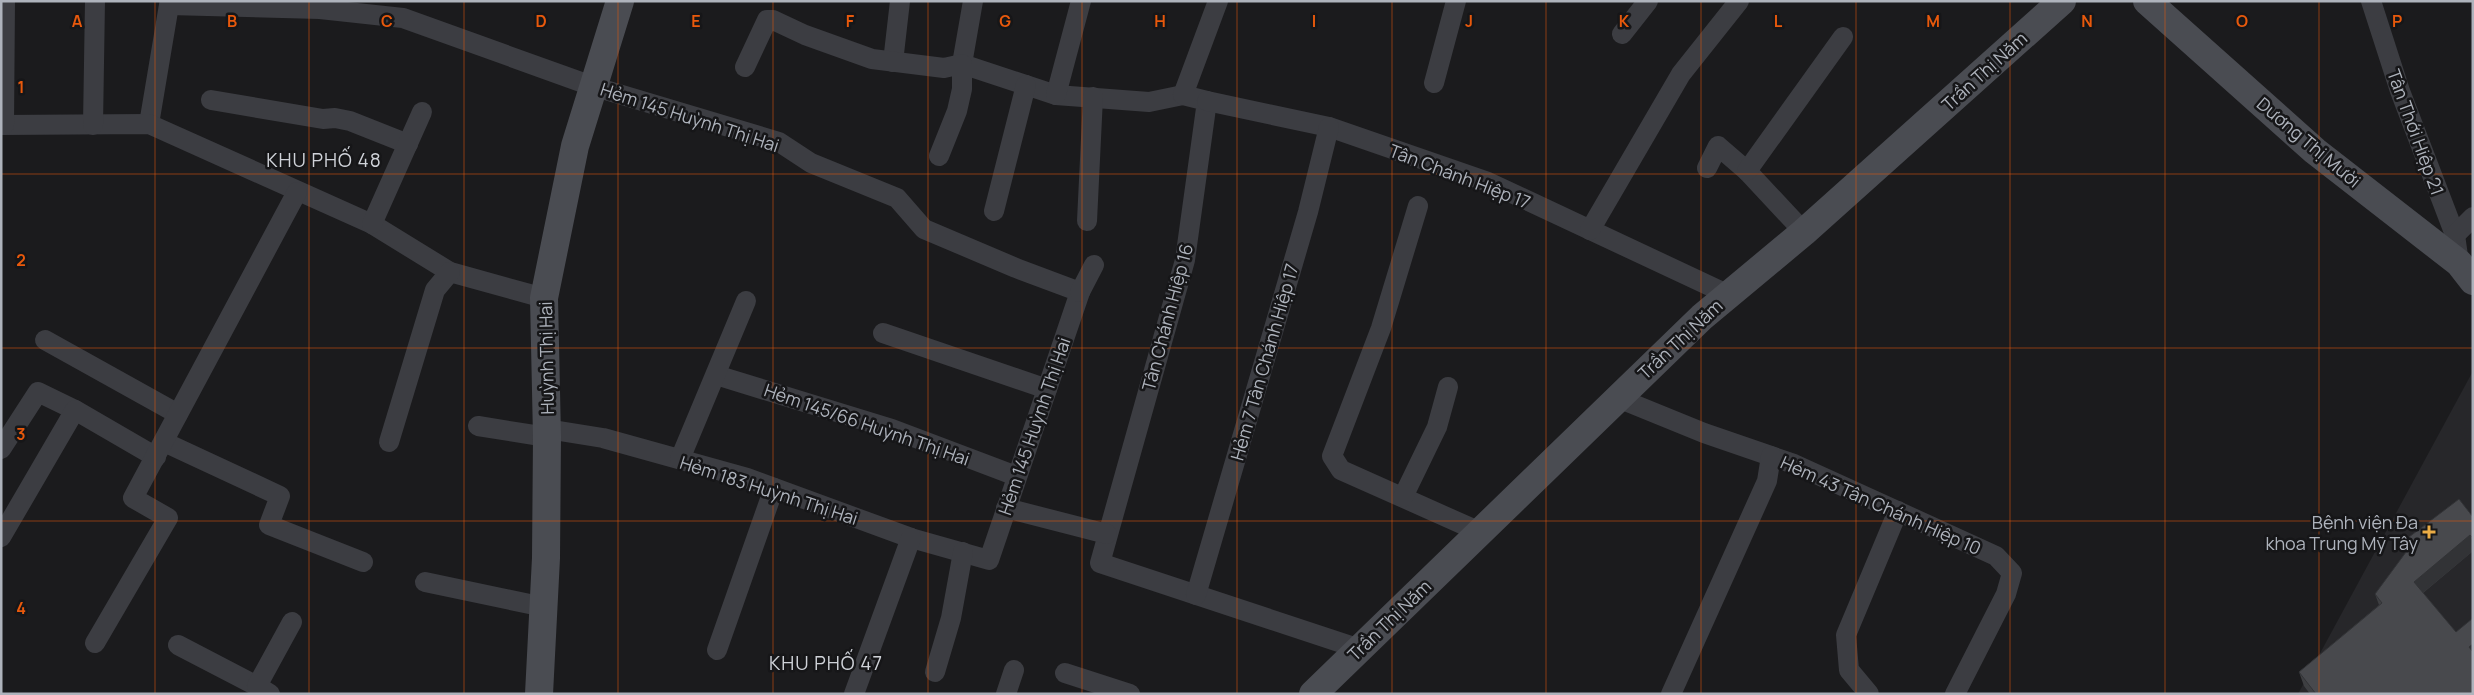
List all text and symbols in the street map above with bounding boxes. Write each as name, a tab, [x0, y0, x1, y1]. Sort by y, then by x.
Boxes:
text: A	[72, 10, 83, 32]
text: B	[227, 10, 237, 32]
text: C	[381, 10, 393, 32]
text: D	[535, 10, 547, 32]
text: E	[691, 10, 701, 32]
text: F	[846, 10, 855, 32]
text: G	[999, 10, 1011, 32]
text: H	[1154, 10, 1166, 32]
text: I	[1312, 10, 1316, 32]
text: J	[1465, 10, 1473, 32]
text: K	[1619, 10, 1630, 32]
text: L	[1774, 10, 1783, 32]
text: M	[1926, 10, 1940, 32]
text: N	[2081, 10, 2093, 32]
text: O	[2236, 10, 2248, 32]
text: P	[2392, 10, 2402, 32]
street label: Trần Thị Năm	[1936, 26, 2032, 116]
street label: Tân Thới Hiệp 21	[2382, 66, 2450, 198]
text: 1	[17, 76, 25, 98]
street label: Hẻm 145 Huỳnh Thị Hai	[598, 77, 782, 157]
street label: Dương Thị Mười	[2252, 91, 2366, 193]
street label: Tân Chánh Hiệp 17	[1386, 138, 1534, 214]
district label: KHU PHỐ 48	[266, 145, 382, 173]
street label: Tân Chánh Hiệp 16	[1136, 241, 1198, 393]
text: 2	[16, 249, 26, 271]
street label: Hẻm 7 Tân Chánh Hiệp 17	[1224, 261, 1304, 463]
street label: Trần Thị Năm	[1633, 294, 1727, 384]
street label: Huỳnh Thị Hai	[533, 301, 559, 415]
street label: Hẻm 145 Huỳnh Thị Hai	[992, 334, 1076, 518]
street label: Hẻm 145/66 Huỳnh Thị Hai	[761, 378, 973, 470]
text: 3	[16, 423, 26, 445]
street label: Hẻm 183 Huỳnh Thị Hai	[677, 450, 861, 530]
street label: Hẻm 43 Tân Chánh Hiệp 10	[1777, 450, 1985, 560]
place label: Bệnh viện Đa khoa Trung Mỹ Tây	[2266, 510, 2418, 555]
marker: Bệnh viện Đa khoa Trung Mỹ Tây	[2422, 525, 2436, 539]
street label: Trần Thị Năm	[1342, 574, 1436, 666]
text: 4	[16, 597, 26, 619]
district label: KHU PHỐ 47	[769, 648, 883, 676]

